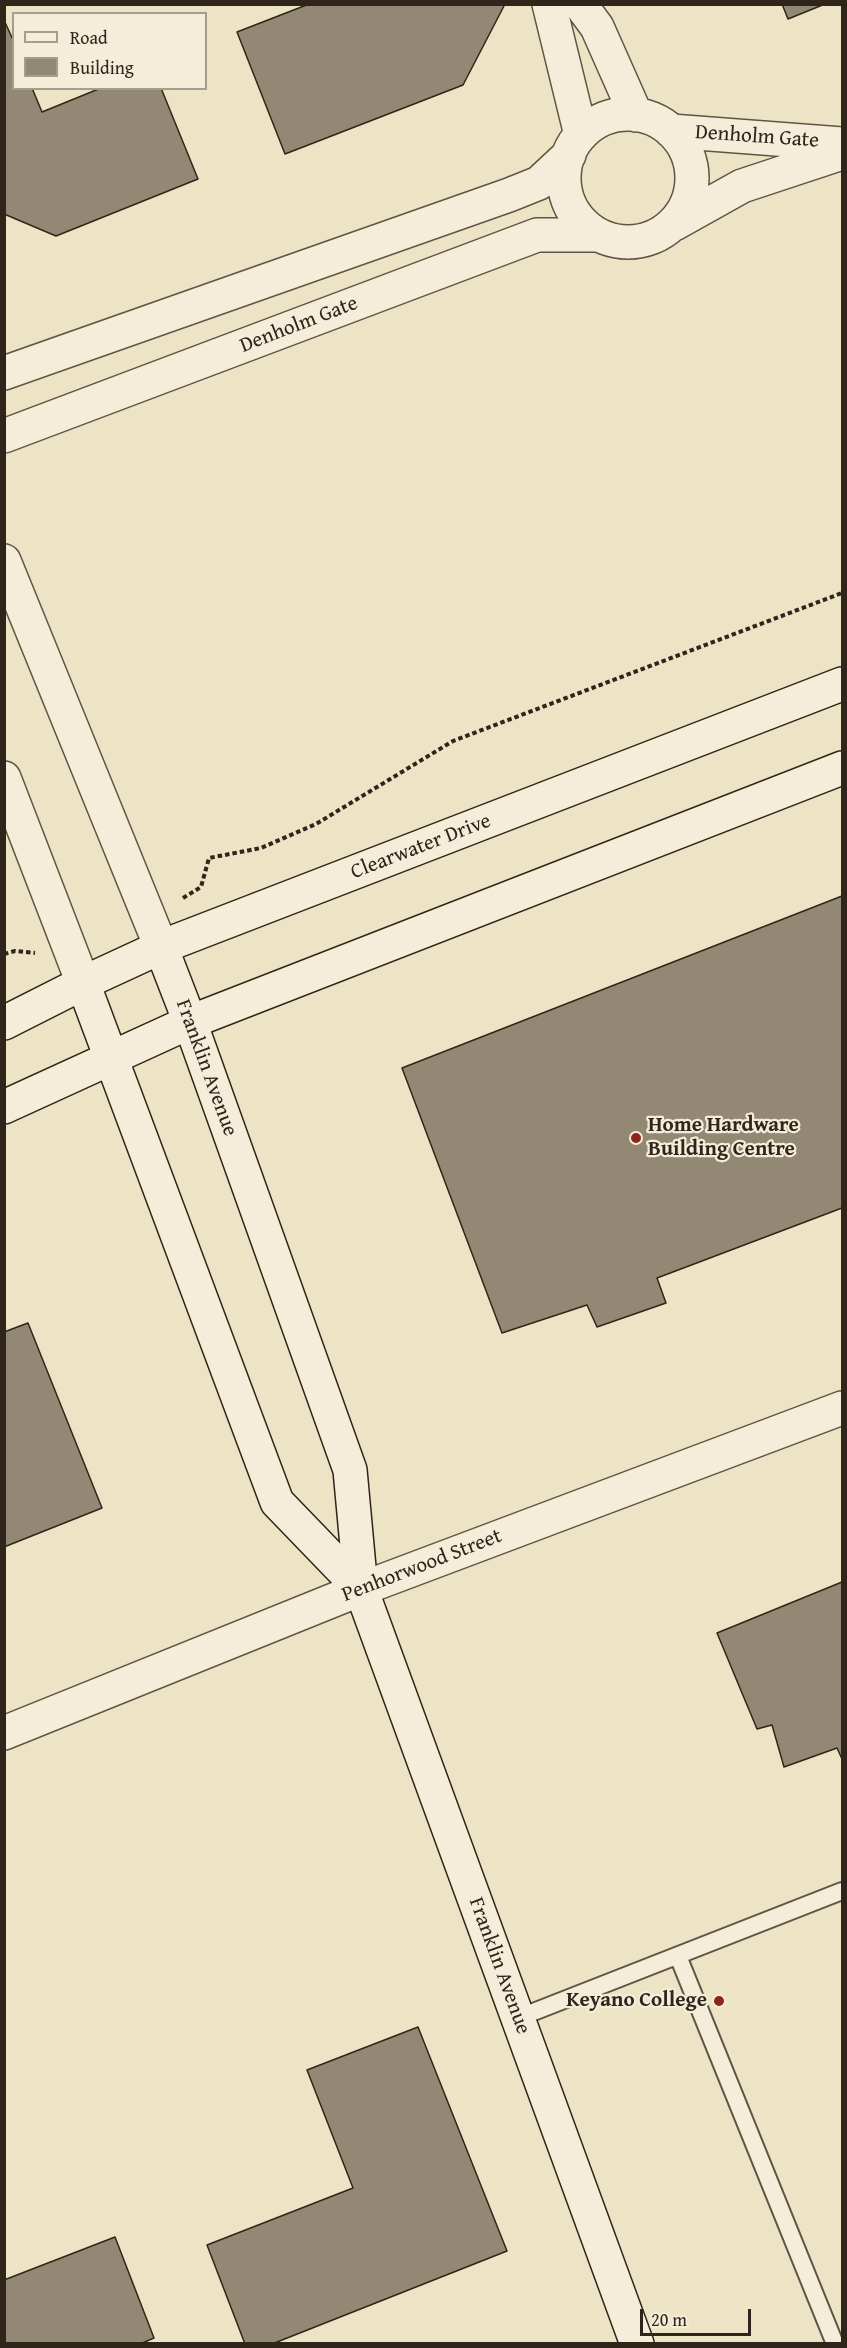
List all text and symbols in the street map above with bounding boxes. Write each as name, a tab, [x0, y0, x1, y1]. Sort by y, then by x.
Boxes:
legend	[12, 12, 207, 90]
text: Road	[70, 24, 108, 51]
text: Building	[70, 54, 134, 81]
street label: Denholm Gate	[694, 120, 820, 154]
street label: Denholm Gate	[237, 291, 361, 359]
street label: Clearwater Drive	[347, 809, 495, 885]
street label: Franklin Avenue	[170, 996, 242, 1140]
place label: Home Hardware Building Centre	[648, 1113, 799, 1163]
marker: Home Hardware Building Centre	[629, 1131, 643, 1145]
street label: Penhorwood Street	[339, 1524, 505, 1608]
street label: Franklin Avenue	[463, 1894, 535, 2038]
place label: Keyano College	[566, 1988, 707, 2014]
marker: Keyano College	[712, 1994, 726, 2008]
scale bar	[643, 2297, 754, 2335]
text: 20 m	[651, 2306, 687, 2333]

